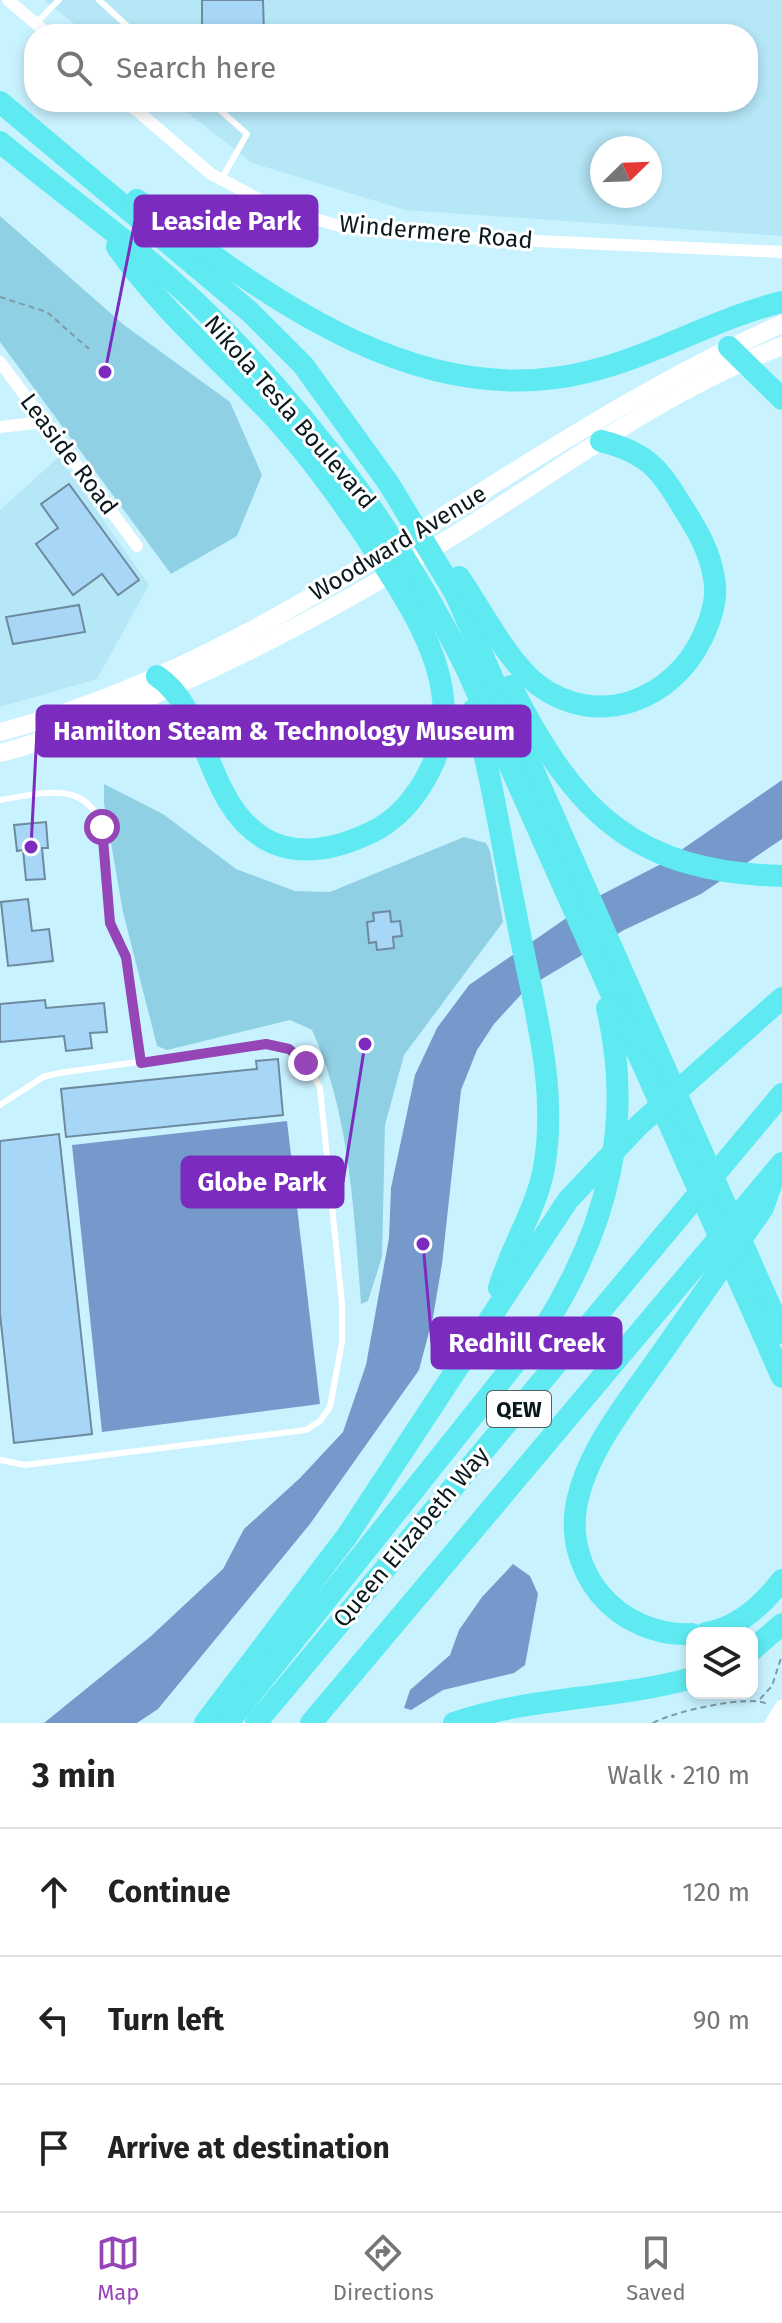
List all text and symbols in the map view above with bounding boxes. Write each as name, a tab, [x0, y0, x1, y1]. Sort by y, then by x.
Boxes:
search box	[24, 24, 758, 112]
icon: search	[52, 46, 96, 90]
text: Search here	[116, 50, 276, 86]
north arrow	[590, 136, 662, 208]
callout: Leaside Park	[135, 196, 317, 246]
text: Leaside Park	[151, 206, 302, 237]
street label: Windermere Road	[338, 210, 534, 254]
street label: Nikola Tesla Boulevard	[198, 310, 382, 514]
street label: Leaside Road	[14, 388, 124, 520]
street label: Woodward Avenue	[305, 479, 491, 607]
callout: Hamilton Steam & Technology Museum	[37, 706, 530, 756]
text: Hamilton Steam & Technology Museum	[53, 716, 515, 747]
route start	[84, 809, 120, 845]
route end	[288, 1045, 324, 1081]
callout: Globe Park	[182, 1157, 343, 1207]
text: Globe Park	[198, 1167, 327, 1198]
callout: Redhill Creek	[432, 1318, 621, 1368]
text: Redhill Creek	[449, 1328, 606, 1359]
road number: QEW	[487, 1391, 551, 1427]
street label: Queen Elizabeth Way	[327, 1441, 495, 1633]
map controls	[686, 1627, 758, 1699]
button: layers	[686, 1627, 758, 1699]
text: 3 min	[32, 1755, 116, 1796]
text: Walk · 210 m	[607, 1760, 750, 1791]
icon: ahead	[32, 1870, 76, 1914]
text: Continue	[108, 1874, 231, 1910]
text: 120 m	[682, 1877, 750, 1908]
icon: left	[32, 1998, 76, 2042]
text: Turn left	[108, 2002, 224, 2038]
text: 90 m	[693, 2005, 750, 2036]
icon: arrive	[32, 2126, 76, 2170]
text: Arrive at destination	[108, 2130, 390, 2166]
tab: Map	[96, 2231, 140, 2306]
tab: Directions	[333, 2231, 434, 2306]
tab: Saved	[626, 2231, 686, 2306]

